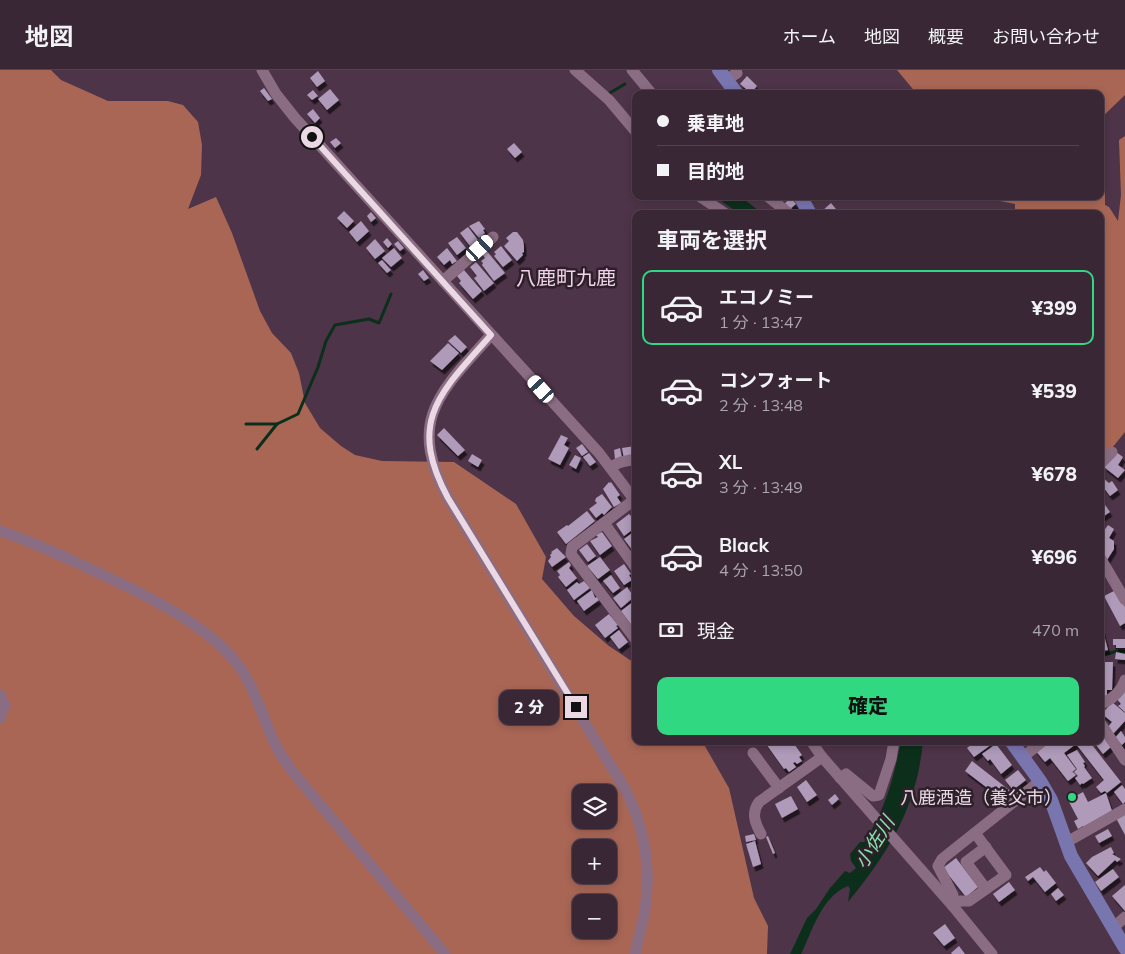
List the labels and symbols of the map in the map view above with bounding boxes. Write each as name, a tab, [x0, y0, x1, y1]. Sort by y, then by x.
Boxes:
route start	[301, 126, 323, 148]
car	[463, 232, 496, 264]
district label: 八鹿町九鹿	[516, 265, 616, 290]
car	[525, 373, 556, 405]
callout: 2 分	[498, 690, 558, 724]
route end	[565, 696, 587, 718]
place label: 八鹿酒造（養父市）	[900, 786, 1062, 809]
marker: 八鹿酒造（養父市）	[1066, 791, 1078, 803]
water label: 小佐川	[849, 810, 900, 873]

